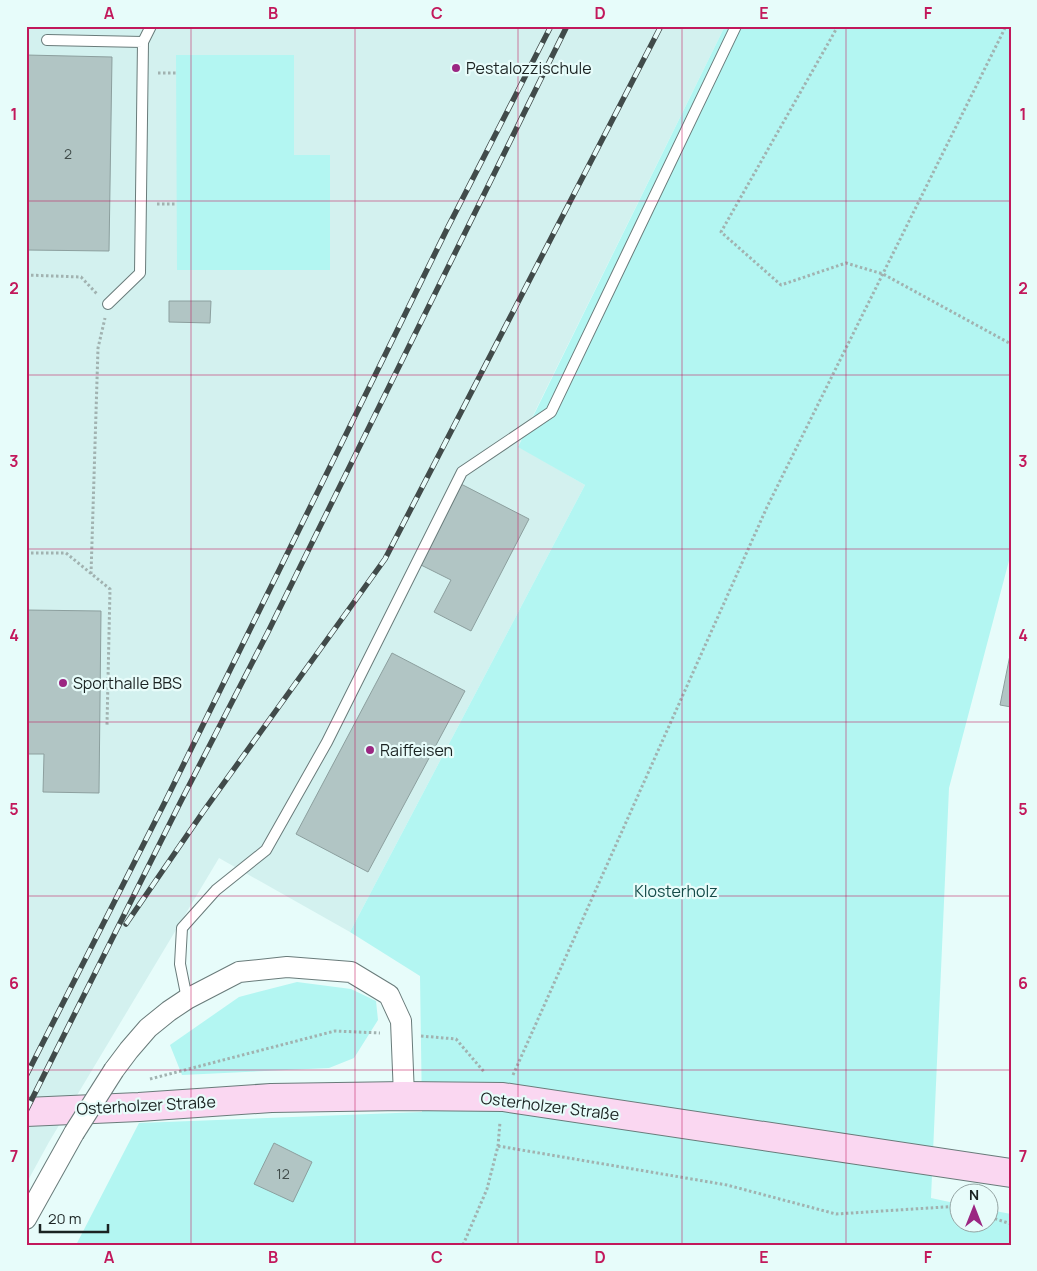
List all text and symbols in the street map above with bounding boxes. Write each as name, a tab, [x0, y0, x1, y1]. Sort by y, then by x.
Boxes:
text: A	[104, 2, 115, 24]
text: B	[268, 2, 278, 24]
text: C	[431, 2, 443, 24]
text: D	[594, 2, 606, 24]
text: E	[759, 2, 769, 24]
text: F	[924, 2, 933, 24]
place label: Pestalozzischule	[466, 57, 592, 79]
marker: Pestalozzischule	[450, 62, 462, 74]
text: 1	[10, 103, 18, 125]
text: 1	[1019, 103, 1027, 125]
house number: 2	[64, 144, 72, 163]
text: 2	[9, 277, 19, 299]
text: 2	[1018, 277, 1028, 299]
text: 3	[9, 450, 19, 472]
text: 3	[1018, 450, 1028, 472]
text: 4	[9, 624, 19, 646]
text: 4	[1018, 624, 1028, 646]
place label: Sporthalle BBS	[73, 672, 182, 694]
marker: Sporthalle BBS	[57, 677, 69, 689]
place label: Raiffeisen	[380, 739, 453, 761]
marker: Raiffeisen	[364, 744, 376, 756]
text: 5	[9, 798, 19, 820]
text: 5	[1018, 798, 1028, 820]
park label: Klosterholz	[634, 880, 718, 902]
text: 6	[9, 972, 19, 994]
text: 6	[1018, 972, 1028, 994]
street label: Osterholzer Straße	[479, 1087, 621, 1125]
street label: Osterholzer Straße	[76, 1090, 216, 1120]
text: 7	[10, 1145, 18, 1167]
text: 7	[1019, 1145, 1027, 1167]
house number: 12	[276, 1164, 290, 1183]
north arrow	[950, 1184, 1000, 1234]
text: N	[969, 1185, 979, 1204]
scale bar	[40, 1201, 108, 1233]
text: 20 m	[48, 1208, 81, 1229]
text: A	[104, 1246, 115, 1268]
text: B	[268, 1246, 278, 1268]
text: C	[431, 1246, 443, 1268]
text: D	[594, 1246, 606, 1268]
text: E	[759, 1246, 769, 1268]
text: F	[924, 1246, 933, 1268]

